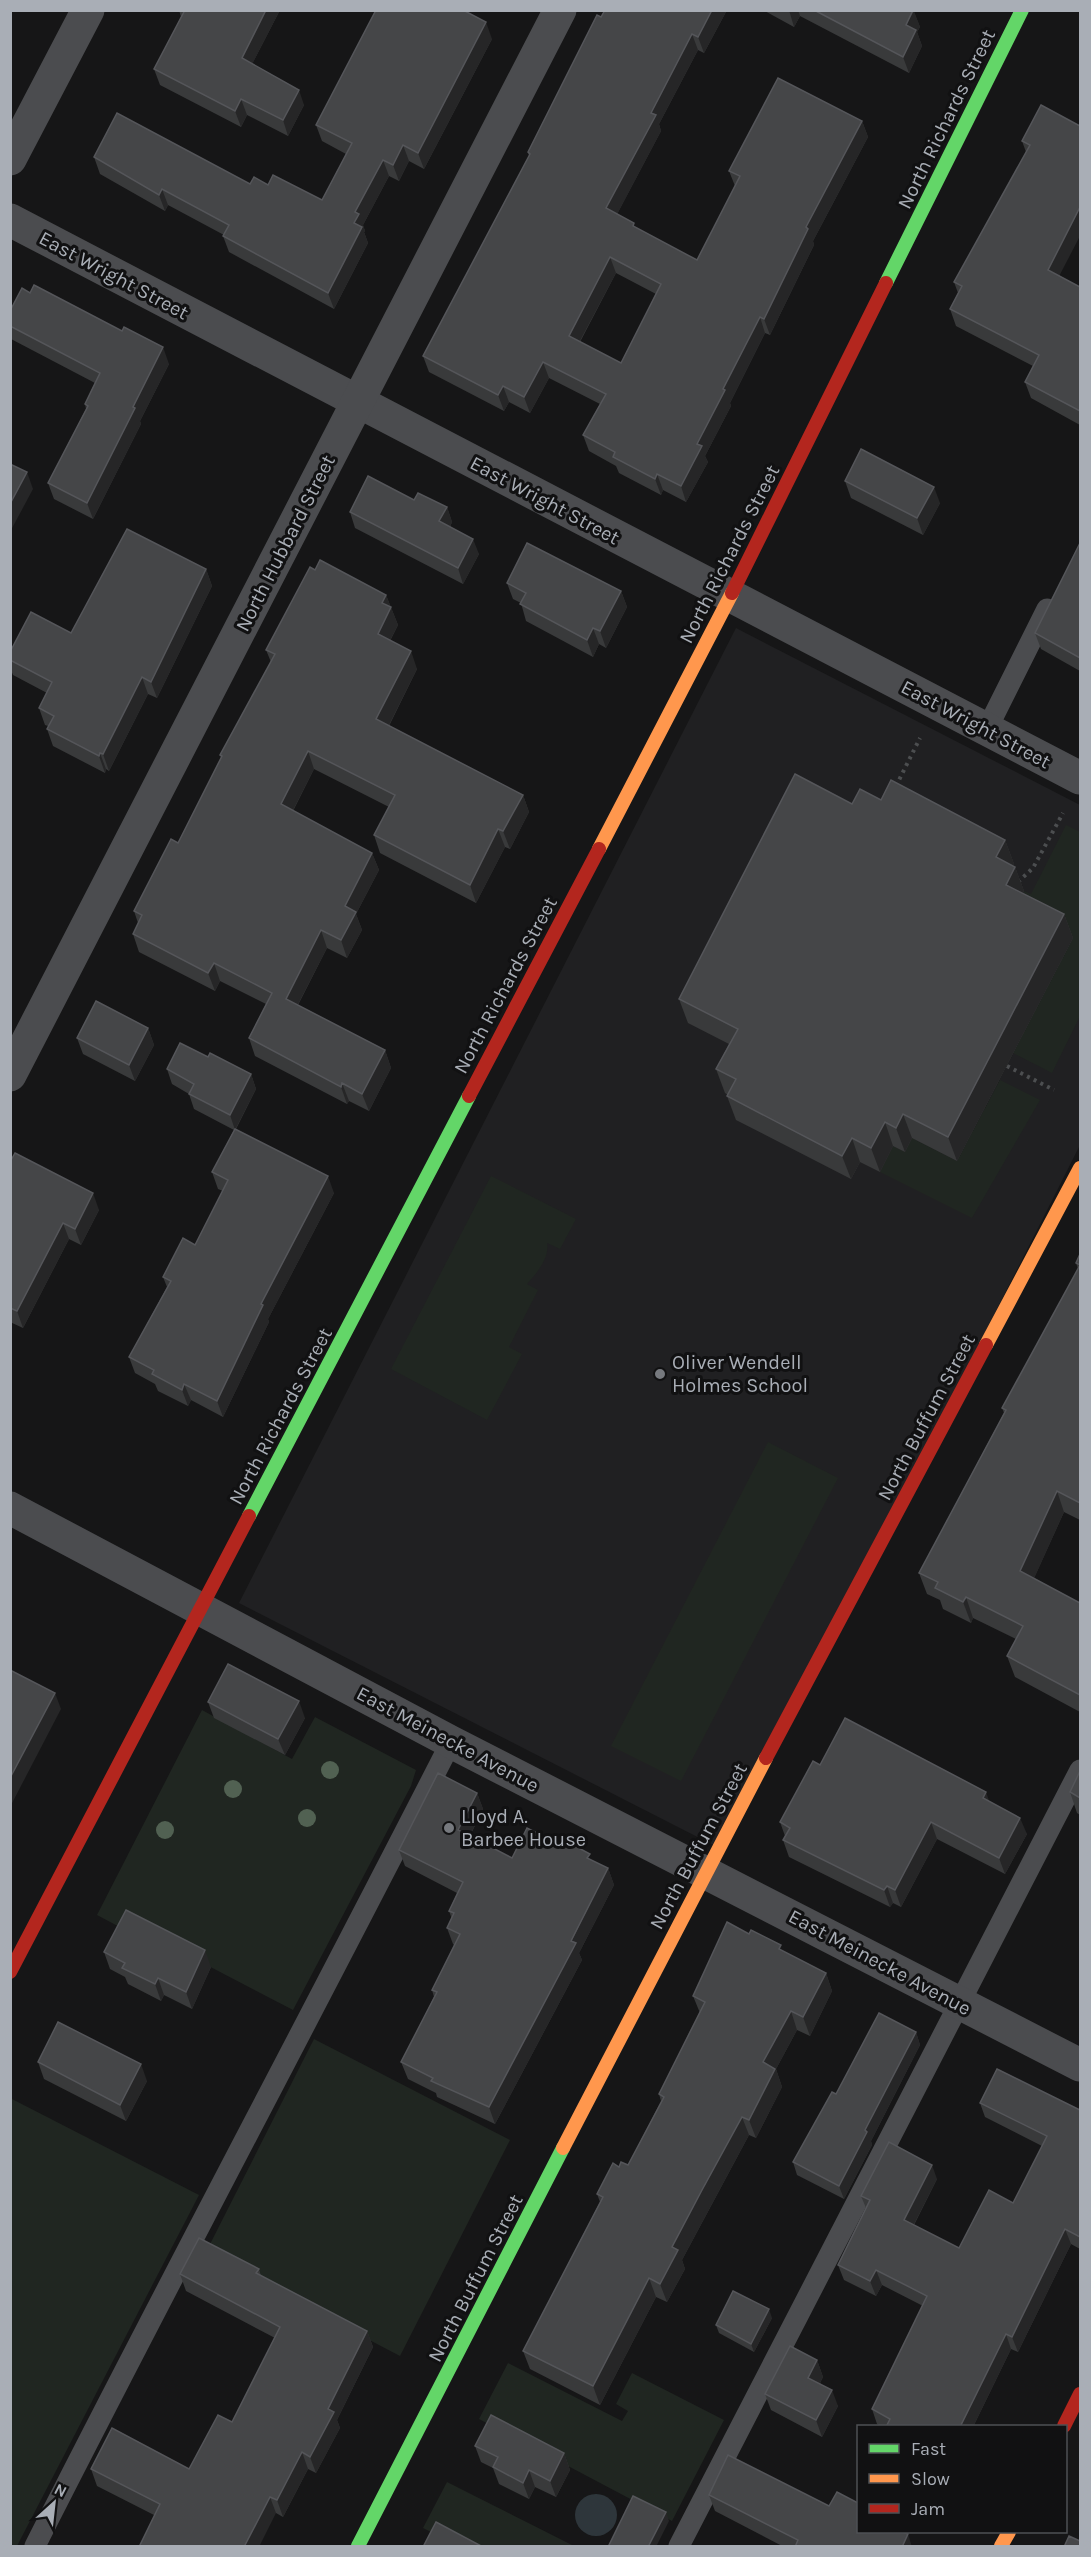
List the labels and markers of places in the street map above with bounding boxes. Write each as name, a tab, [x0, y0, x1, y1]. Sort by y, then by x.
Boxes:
place label: Oliver Wendell Holmes School	[672, 1351, 808, 1397]
marker: Oliver Wendell Holmes School	[653, 1367, 667, 1381]
place label: Lloyd A. Barbee House	[461, 1805, 586, 1851]
marker: Lloyd A. Barbee House	[442, 1821, 456, 1835]

